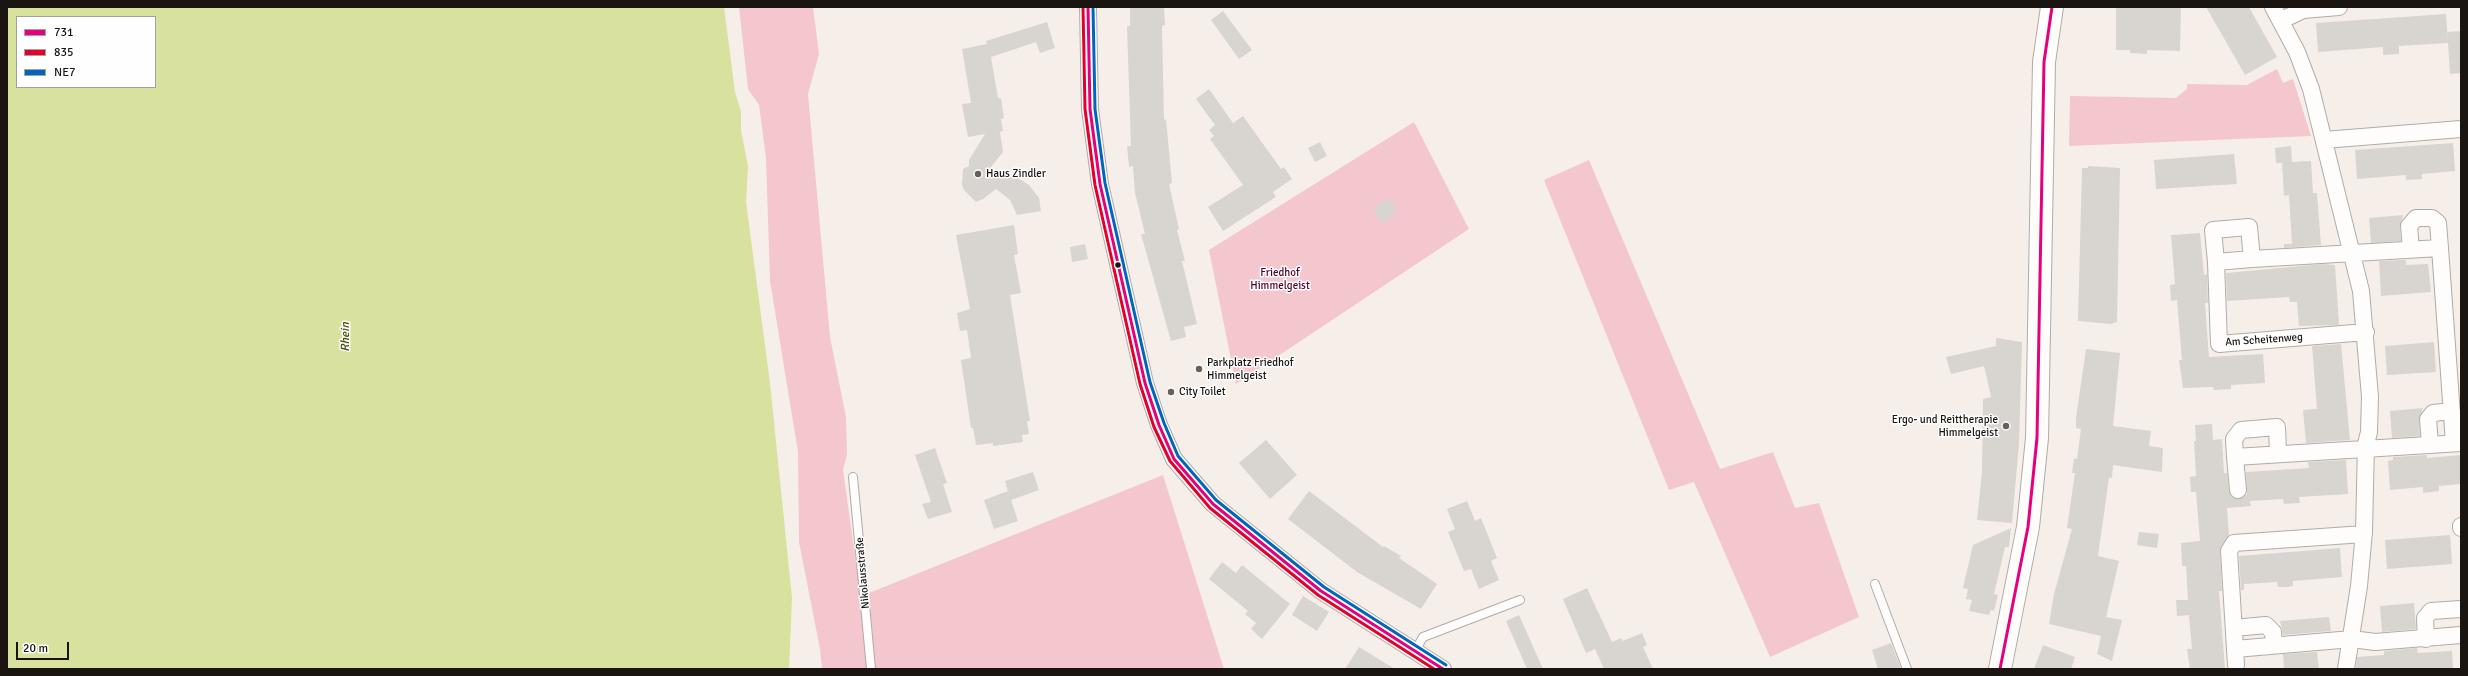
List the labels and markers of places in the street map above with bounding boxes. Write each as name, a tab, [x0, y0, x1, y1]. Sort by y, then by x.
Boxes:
place label: Haus Zindler	[986, 167, 1046, 181]
marker: Haus Zindler	[973, 169, 983, 179]
unlabelled marker	[1113, 260, 1123, 270]
place label: Parkplatz Friedhof Himmelgeist	[1207, 356, 1293, 382]
marker: Parkplatz Friedhof Himmelgeist	[1194, 364, 1204, 374]
place label: City Toilet	[1179, 385, 1226, 399]
marker: City Toilet	[1166, 387, 1176, 397]
place label: Ergo- und Reittherapie Himmelgeist	[1892, 413, 1998, 439]
marker: Ergo- und Reittherapie Himmelgeist	[2001, 421, 2011, 431]

